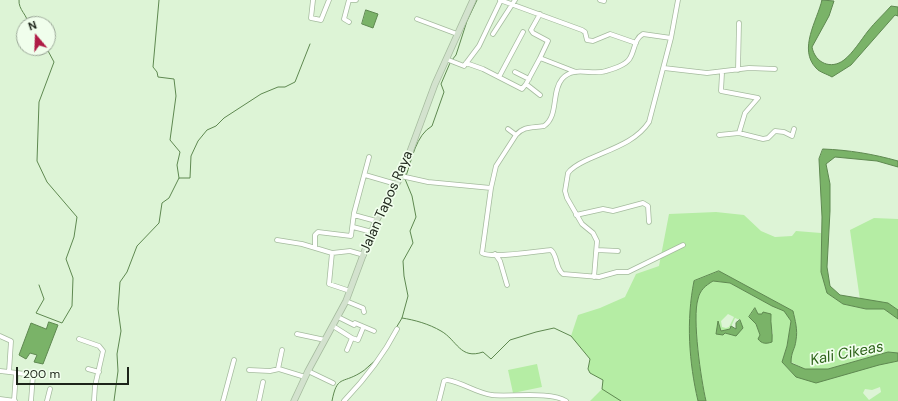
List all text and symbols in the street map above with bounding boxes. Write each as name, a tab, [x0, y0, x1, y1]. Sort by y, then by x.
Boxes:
north arrow	[16, 16, 56, 56]
text: N	[26, 18, 38, 34]
street label: Jalan Tapos Raya	[357, 148, 417, 256]
water label: Kali Cikeas	[809, 338, 885, 370]
scale bar	[18, 359, 131, 385]
text: 200 m	[23, 366, 60, 382]

